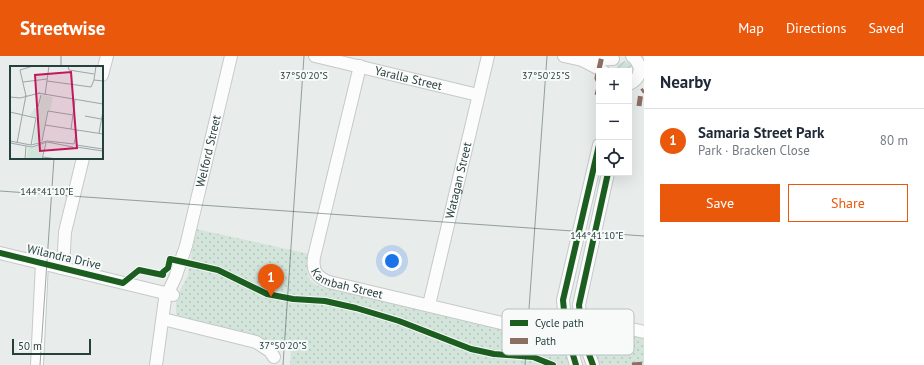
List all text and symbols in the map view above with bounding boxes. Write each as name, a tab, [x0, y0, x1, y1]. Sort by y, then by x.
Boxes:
text: Streetwise	[20, 16, 105, 40]
text: Map	[738, 19, 764, 37]
text: Directions	[786, 19, 846, 37]
text: Saved	[868, 19, 904, 37]
street label: Yaralla Street	[373, 63, 444, 93]
inset map	[10, 66, 103, 159]
map controls	[596, 68, 632, 176]
button: +	[596, 68, 632, 104]
text: 37°50'20"S	[280, 69, 328, 82]
text: 37°50'25"S	[522, 69, 570, 82]
text: Nearby	[660, 71, 711, 93]
button: −	[596, 104, 632, 140]
street label: Welford Street	[192, 114, 224, 189]
text: Samaria Street Park	[698, 123, 824, 142]
text: 1	[669, 132, 677, 149]
text: 80 m	[880, 132, 908, 149]
street label: Watagan Street	[442, 140, 474, 220]
button: locate	[596, 140, 632, 176]
text: Park · Bracken Close	[698, 142, 810, 159]
button: Save	[660, 184, 780, 222]
button: Share	[788, 184, 908, 222]
text: 144°41'10"E	[20, 185, 74, 198]
text: 144°41'10"E	[570, 229, 624, 242]
street label: Wilandra Drive	[26, 241, 103, 272]
your location	[382, 251, 402, 271]
pin: 1	[258, 264, 284, 297]
street label: Kambah Street	[308, 265, 384, 302]
legend	[502, 309, 634, 355]
text: Cycle path	[535, 316, 584, 330]
text: Path	[535, 334, 556, 348]
scale bar	[12, 337, 91, 356]
text: 50 m	[18, 339, 42, 353]
text: 37°50'20"S	[259, 339, 307, 352]

